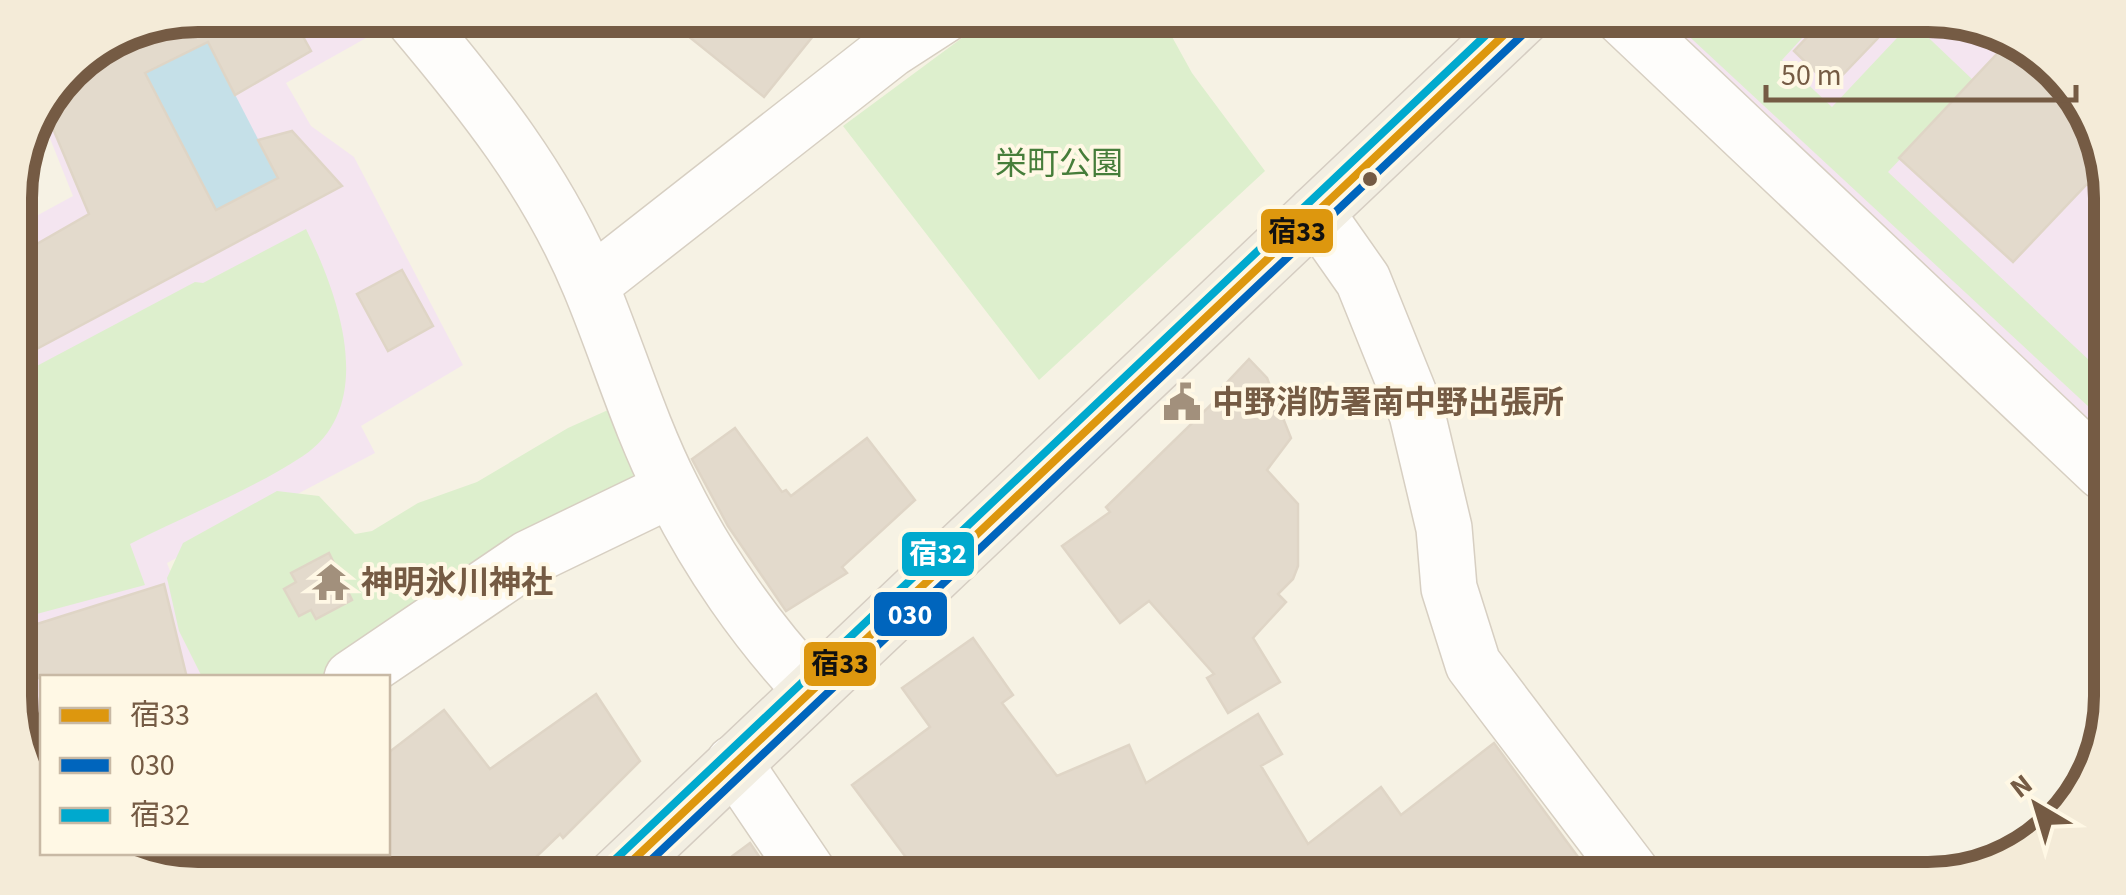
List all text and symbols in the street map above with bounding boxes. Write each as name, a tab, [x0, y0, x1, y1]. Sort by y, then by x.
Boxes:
scale bar	[1766, 40, 2076, 102]
text: 50 m	[1781, 54, 1842, 97]
park label: 栄町公園	[995, 141, 1123, 187]
unlabelled marker	[1360, 169, 1380, 189]
line badge: 宿33	[1259, 207, 1335, 255]
text: 宿33	[1268, 212, 1326, 252]
place label: 中野消防署南中野出張所	[1212, 380, 1564, 426]
public building icon: 中野消防署南中野出張所	[1161, 381, 1203, 423]
line badge: 宿32	[900, 530, 976, 578]
text: 宿32	[909, 534, 967, 574]
place label: 神明氷川神社	[361, 560, 553, 606]
temple icon: 神明氷川神社	[310, 561, 352, 603]
line badge: 030	[872, 590, 949, 638]
text: 030	[888, 595, 932, 635]
line badge: 宿33	[802, 640, 878, 688]
text: 宿33	[811, 644, 869, 684]
legend	[40, 675, 390, 855]
text: 宿33	[130, 694, 190, 737]
text: 030	[130, 744, 175, 787]
north arrow	[1986, 755, 2086, 855]
text: N	[2002, 765, 2041, 808]
text: 宿32	[130, 794, 190, 837]

